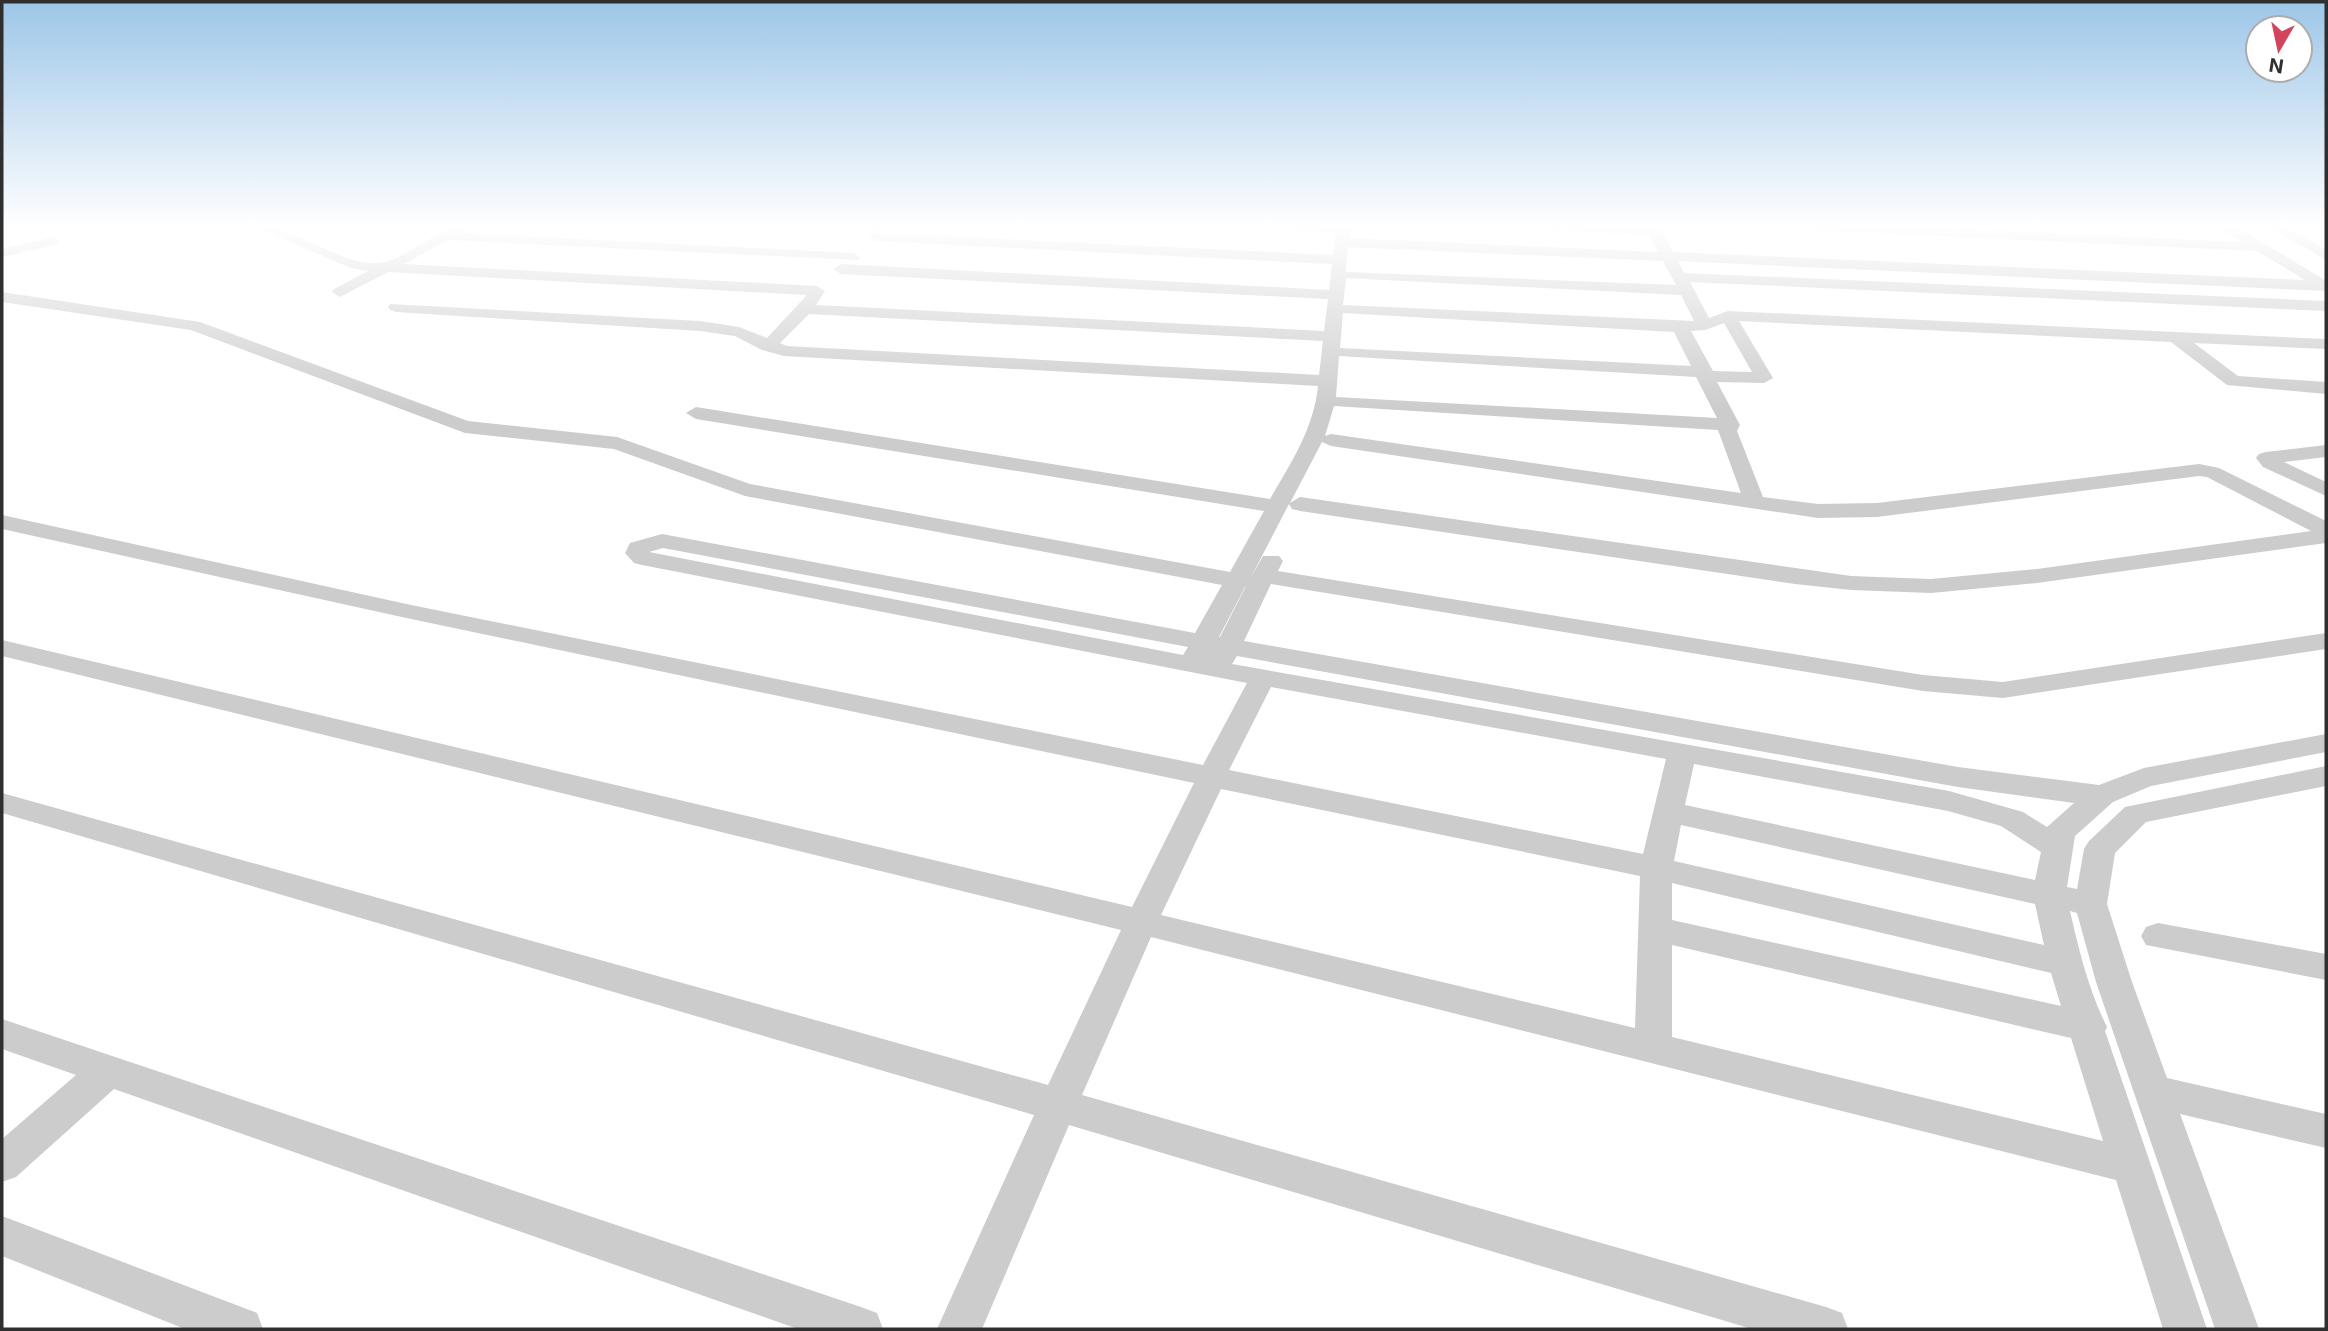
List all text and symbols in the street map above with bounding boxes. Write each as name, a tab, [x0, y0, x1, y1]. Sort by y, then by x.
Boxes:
north arrow	[2244, 14, 2314, 84]
text: N	[2267, 53, 2285, 78]

